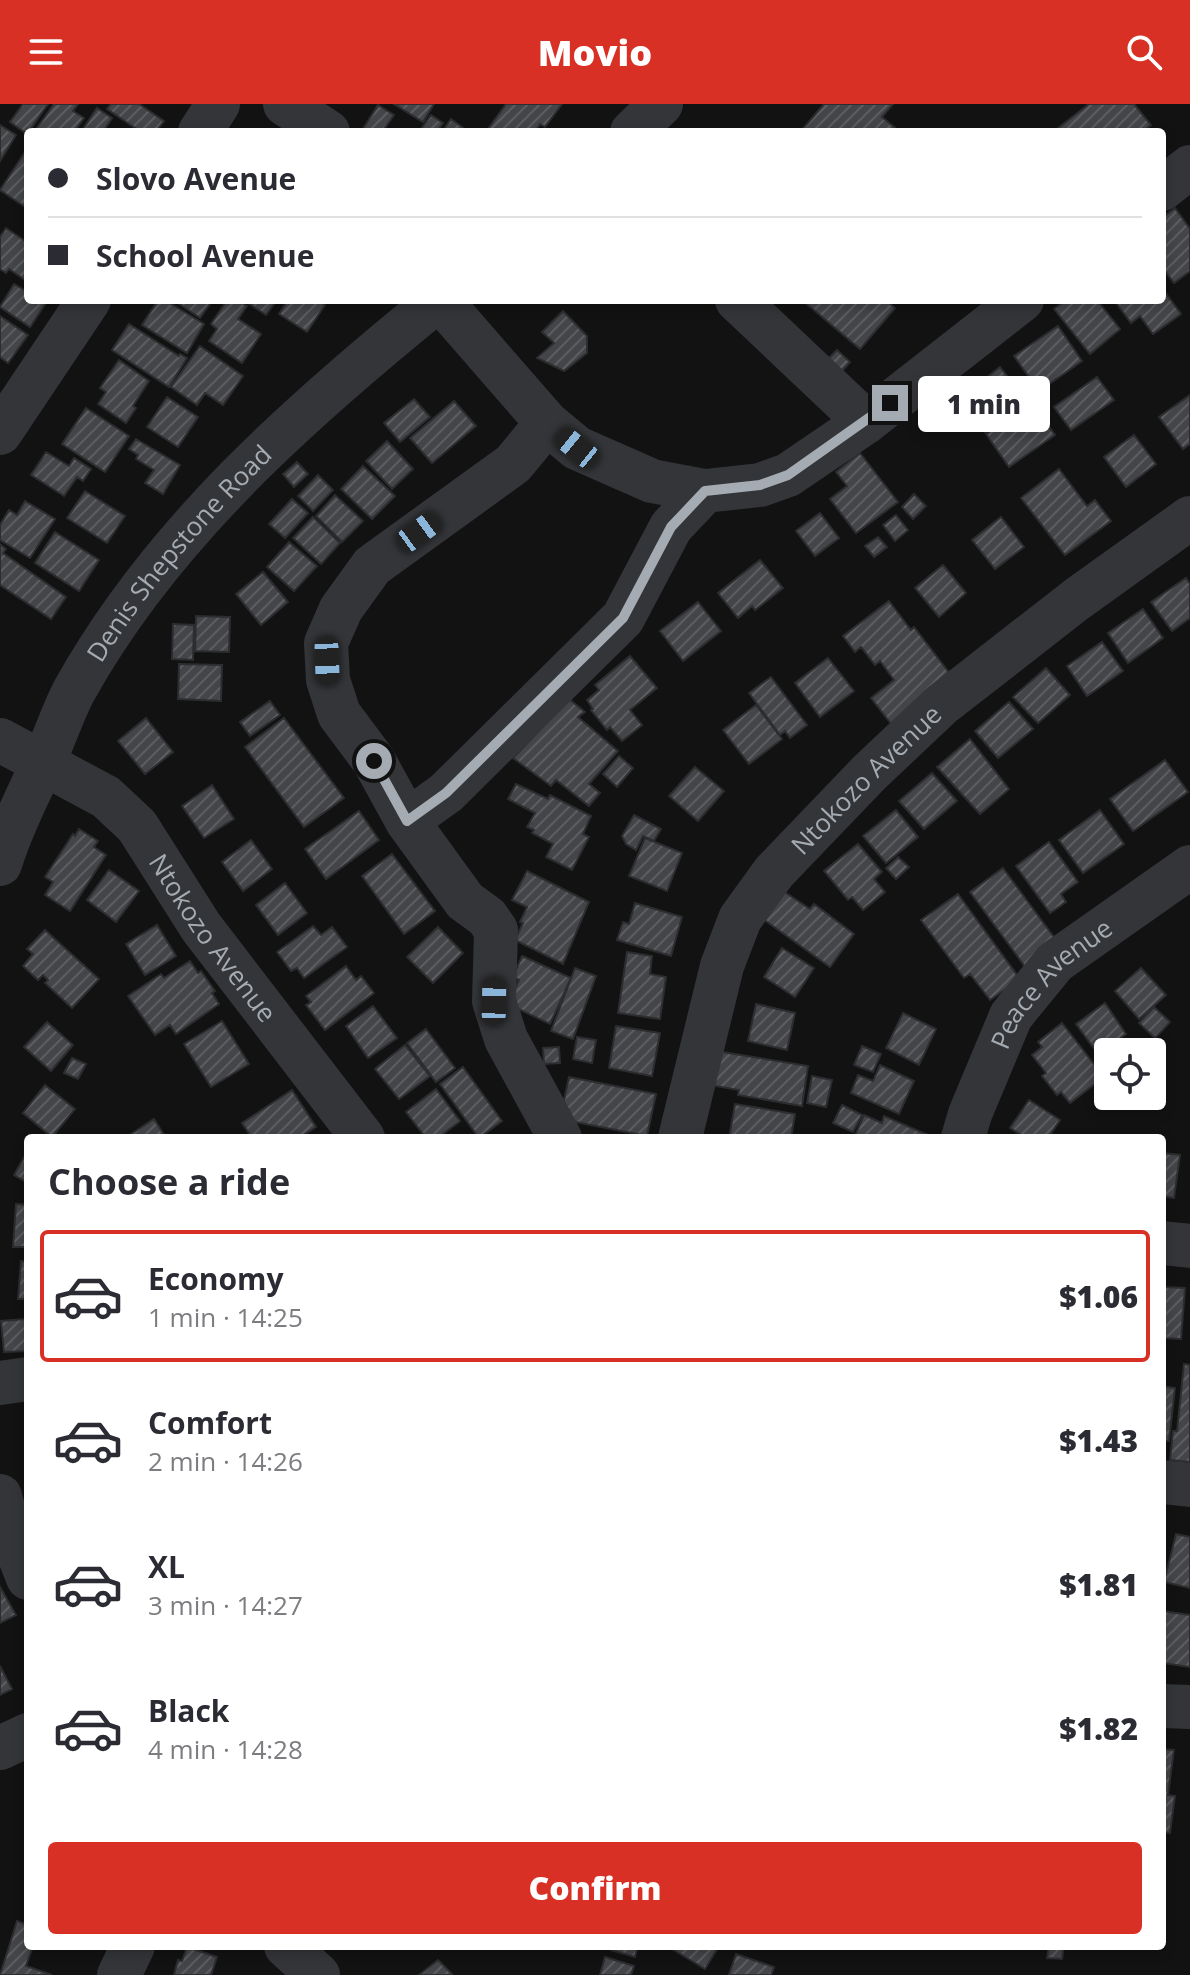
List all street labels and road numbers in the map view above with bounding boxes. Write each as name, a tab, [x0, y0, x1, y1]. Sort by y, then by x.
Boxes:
street label: Denis Shepstone Road	[78, 436, 279, 668]
street label: Ntokozo Avenue	[783, 696, 949, 862]
street label: Ntokozo Avenue	[141, 847, 285, 1029]
street label: Peace Avenue	[981, 909, 1119, 1054]

